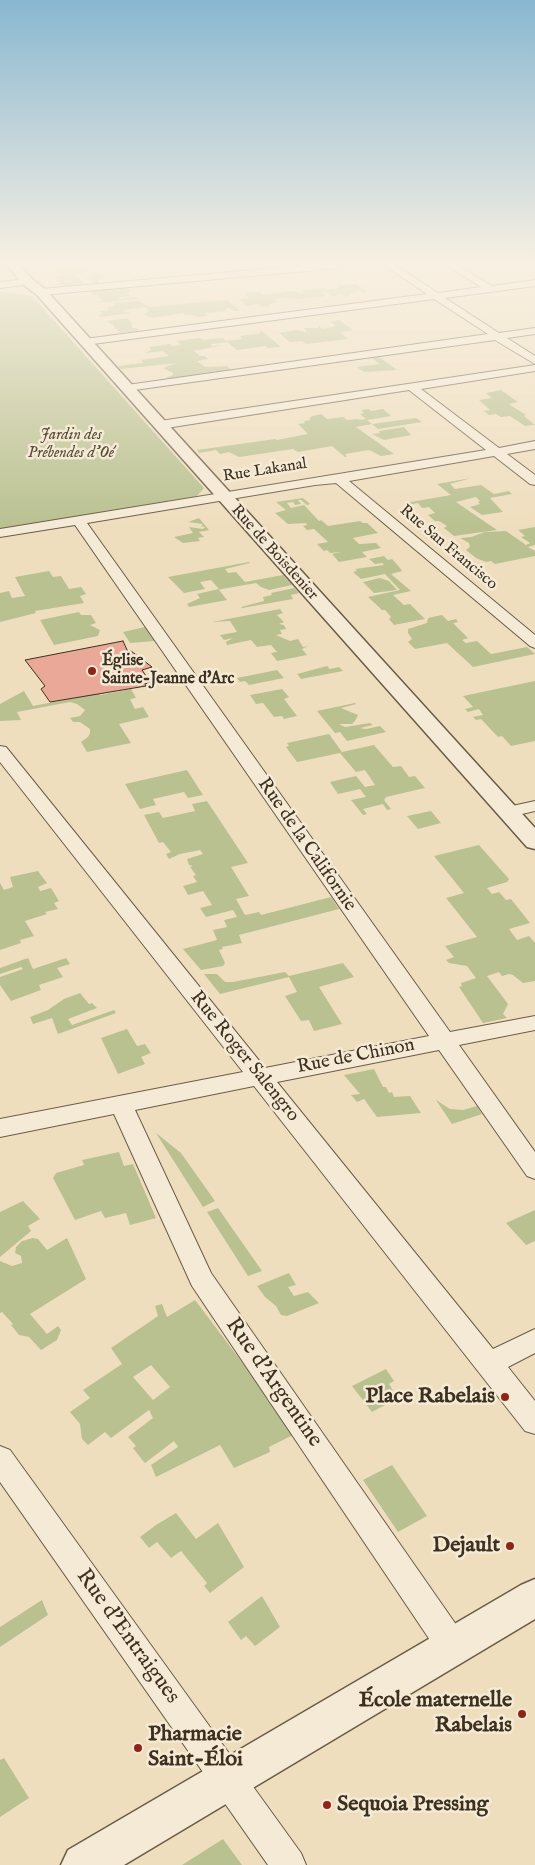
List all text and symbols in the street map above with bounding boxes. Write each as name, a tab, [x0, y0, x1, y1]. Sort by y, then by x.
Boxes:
park label: Jardin des Prébendes d'Oé	[28, 426, 114, 464]
street label: Rue Lakanal	[222, 455, 308, 487]
street label: Rue de Boisdenier	[226, 501, 322, 605]
street label: Rue San Francisco	[395, 501, 501, 595]
place label: Église Sainte-Jeanne d'Arc	[102, 652, 234, 690]
marker: Église Sainte-Jeanne d'Arc	[86, 665, 98, 677]
street label: Rue de la Californie	[251, 774, 361, 916]
street label: Rue Roger Salengro	[184, 987, 304, 1127]
street label: Rue de Chinon	[295, 1034, 417, 1080]
street label: Rue d'Argentine	[219, 1313, 327, 1453]
place label: Place Rabelais	[365, 1384, 495, 1410]
marker: Place Rabelais	[499, 1391, 511, 1403]
place label: Dejault	[433, 1533, 500, 1559]
marker: Dejault	[504, 1540, 516, 1552]
street label: Rue d'Entraigues	[69, 1565, 185, 1709]
place label: École maternelle Rabelais	[359, 1688, 512, 1740]
marker: École maternelle Rabelais	[516, 1708, 528, 1720]
place label: Pharmacie Saint-Éloi	[148, 1722, 243, 1774]
marker: Pharmacie Saint-Éloi	[132, 1742, 144, 1754]
place label: Sequoia Pressing	[337, 1792, 488, 1818]
marker: Sequoia Pressing	[321, 1799, 333, 1811]

